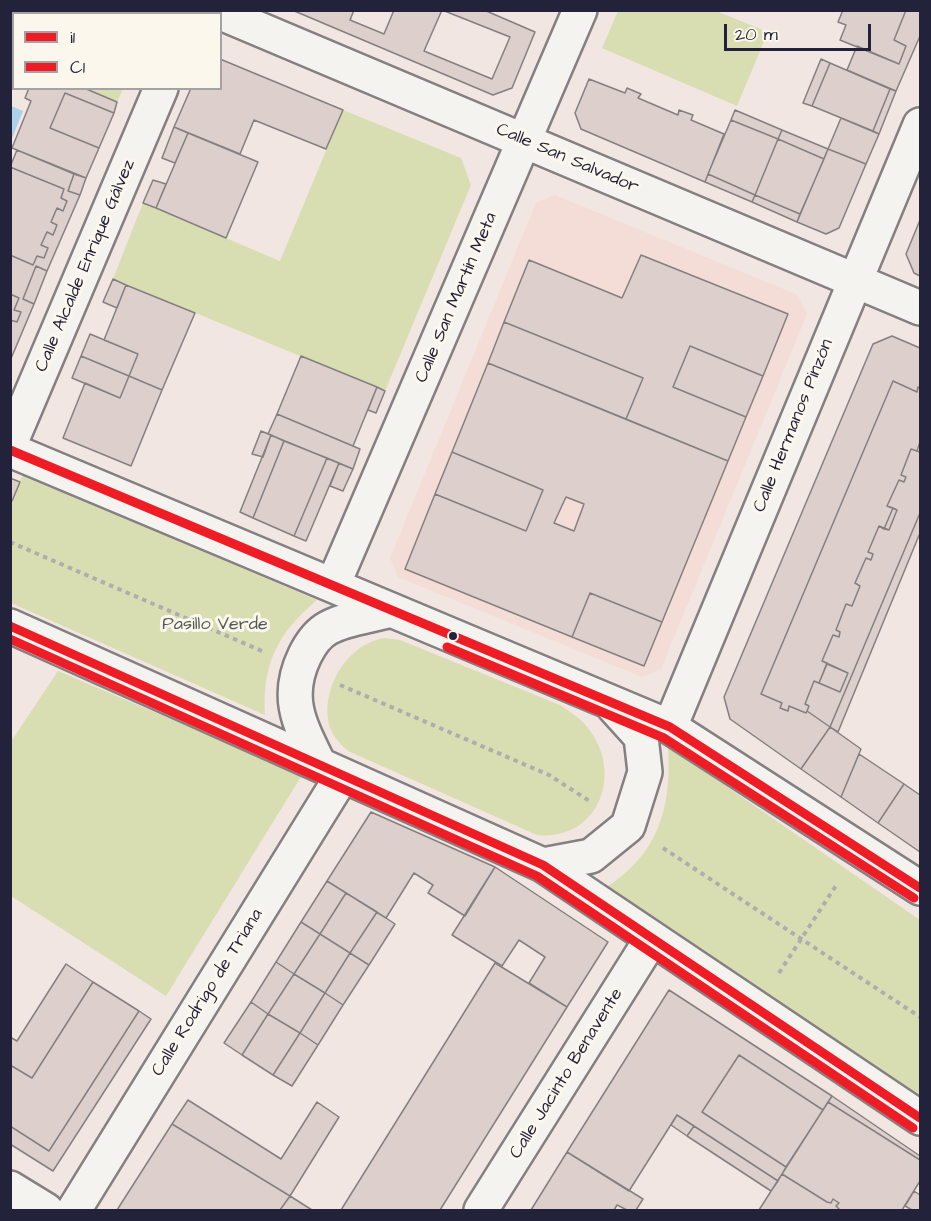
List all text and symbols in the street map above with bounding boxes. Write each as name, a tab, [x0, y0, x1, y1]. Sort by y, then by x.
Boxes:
legend	[12, 12, 222, 90]
scale bar	[727, 12, 874, 50]
text: 20 m	[735, 22, 778, 47]
text: i1	[70, 25, 75, 50]
text: C1	[70, 55, 85, 80]
street label: Calle San Salvador	[492, 119, 642, 199]
street label: Calle Alcalde Enrique Gálvez	[31, 157, 141, 375]
street label: Calle San Martín Meta	[411, 210, 503, 386]
street label: Calle Hermanos Pinzón	[749, 336, 839, 516]
park label: Pasillo Verde	[162, 614, 268, 636]
unlabelled marker	[447, 630, 459, 642]
street label: Calle Rodrigo de Triana	[148, 905, 268, 1081]
street label: Calle Jacinto Benavente	[506, 985, 628, 1163]

